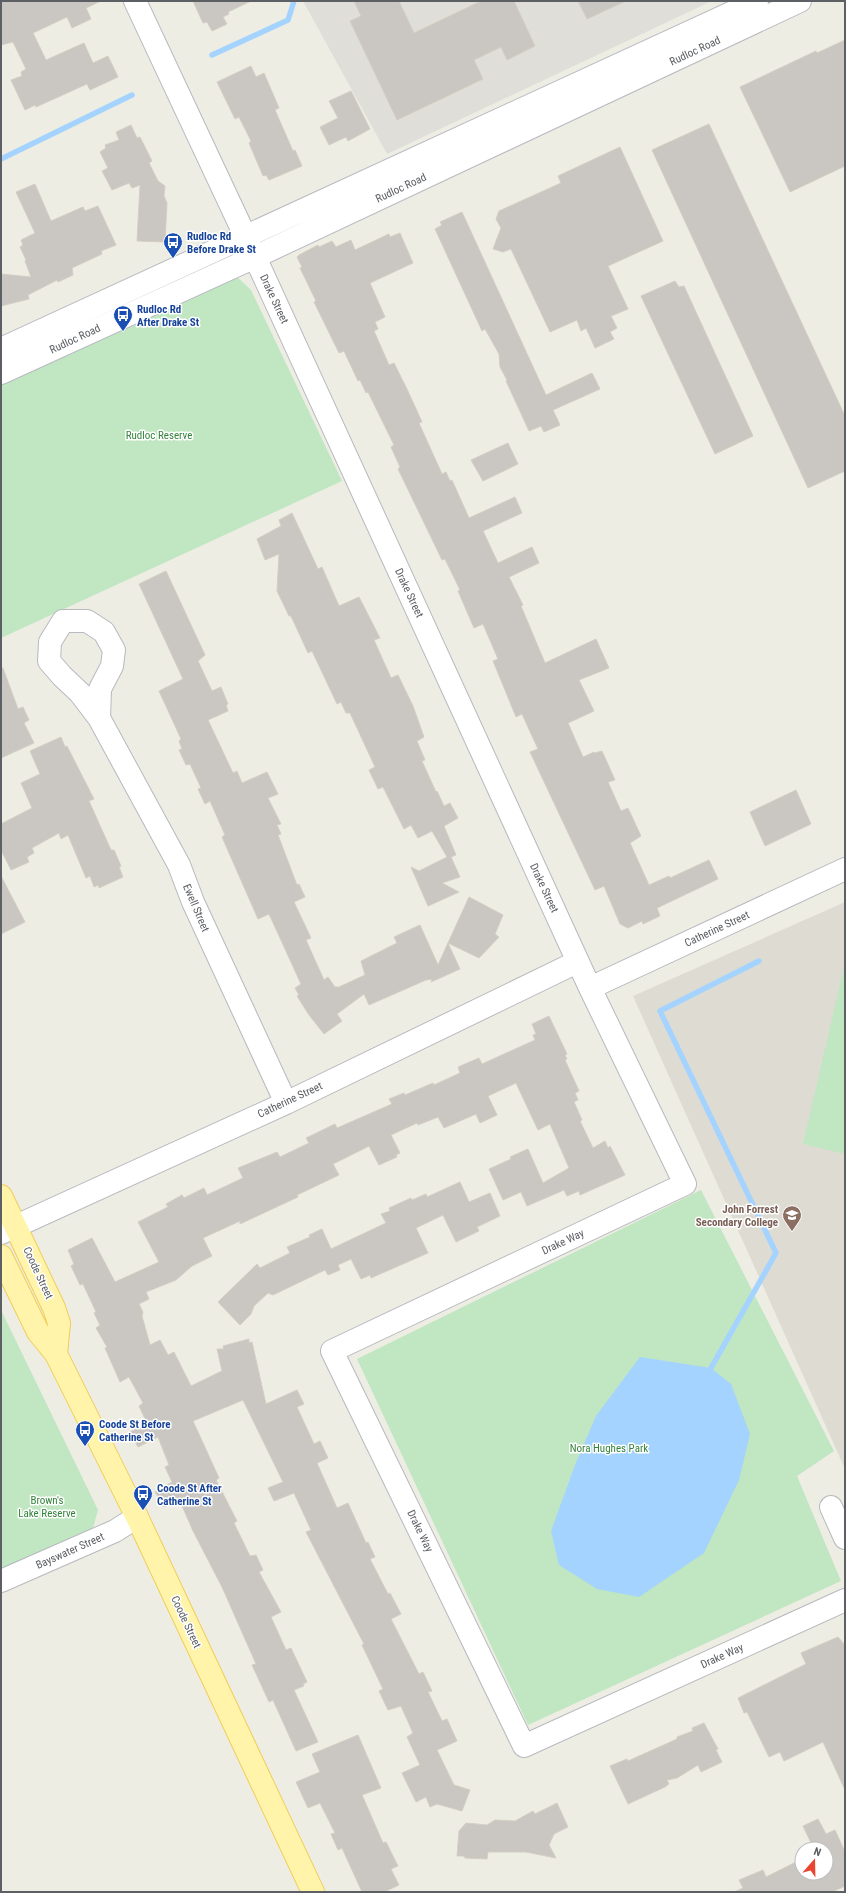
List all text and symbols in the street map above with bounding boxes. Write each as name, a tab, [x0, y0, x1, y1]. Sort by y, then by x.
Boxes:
street label: Rudloc Road	[668, 34, 722, 68]
street label: Rudloc Road	[374, 171, 428, 205]
place label: Rudloc Rd Before Drake St	[187, 230, 257, 256]
bus stop icon: Rudloc Rd Before Drake St	[162, 231, 184, 259]
street label: Drake Street	[257, 272, 291, 326]
place label: Rudloc Rd After Drake St	[137, 303, 200, 329]
bus stop icon: Rudloc Rd After Drake St	[112, 304, 134, 332]
street label: Rudloc Road	[48, 322, 102, 356]
park label: Rudloc Reserve	[126, 429, 192, 442]
street label: Drake Street	[392, 566, 426, 620]
street label: Drake Street	[527, 861, 561, 915]
street label: Ewell Street	[180, 882, 212, 934]
street label: Catherine Street	[683, 908, 751, 950]
street label: Catherine Street	[256, 1079, 324, 1121]
place label: John Forrest Secondary College	[696, 1203, 779, 1229]
school or university icon: John Forrest Secondary College	[781, 1204, 803, 1232]
street label: Drake Way	[540, 1226, 587, 1257]
street label: Coode Street	[20, 1245, 56, 1301]
place label: Coode St Before Catherine St	[99, 1418, 171, 1444]
bus stop icon: Coode St Before Catherine St	[74, 1419, 96, 1447]
park label: Nora Hughes Park	[570, 1442, 648, 1455]
place label: Coode St After Catherine St	[157, 1482, 222, 1508]
bus stop icon: Coode St After Catherine St	[132, 1483, 154, 1511]
park label: Brown's Lake Reserve	[18, 1494, 76, 1520]
street label: Drake Way	[404, 1508, 436, 1555]
street label: Bayswater Street	[34, 1530, 106, 1572]
street label: Coode Street	[168, 1594, 204, 1650]
street label: Drake Way	[699, 1641, 746, 1671]
north arrow	[794, 1841, 834, 1881]
text: N	[812, 1845, 823, 1859]

